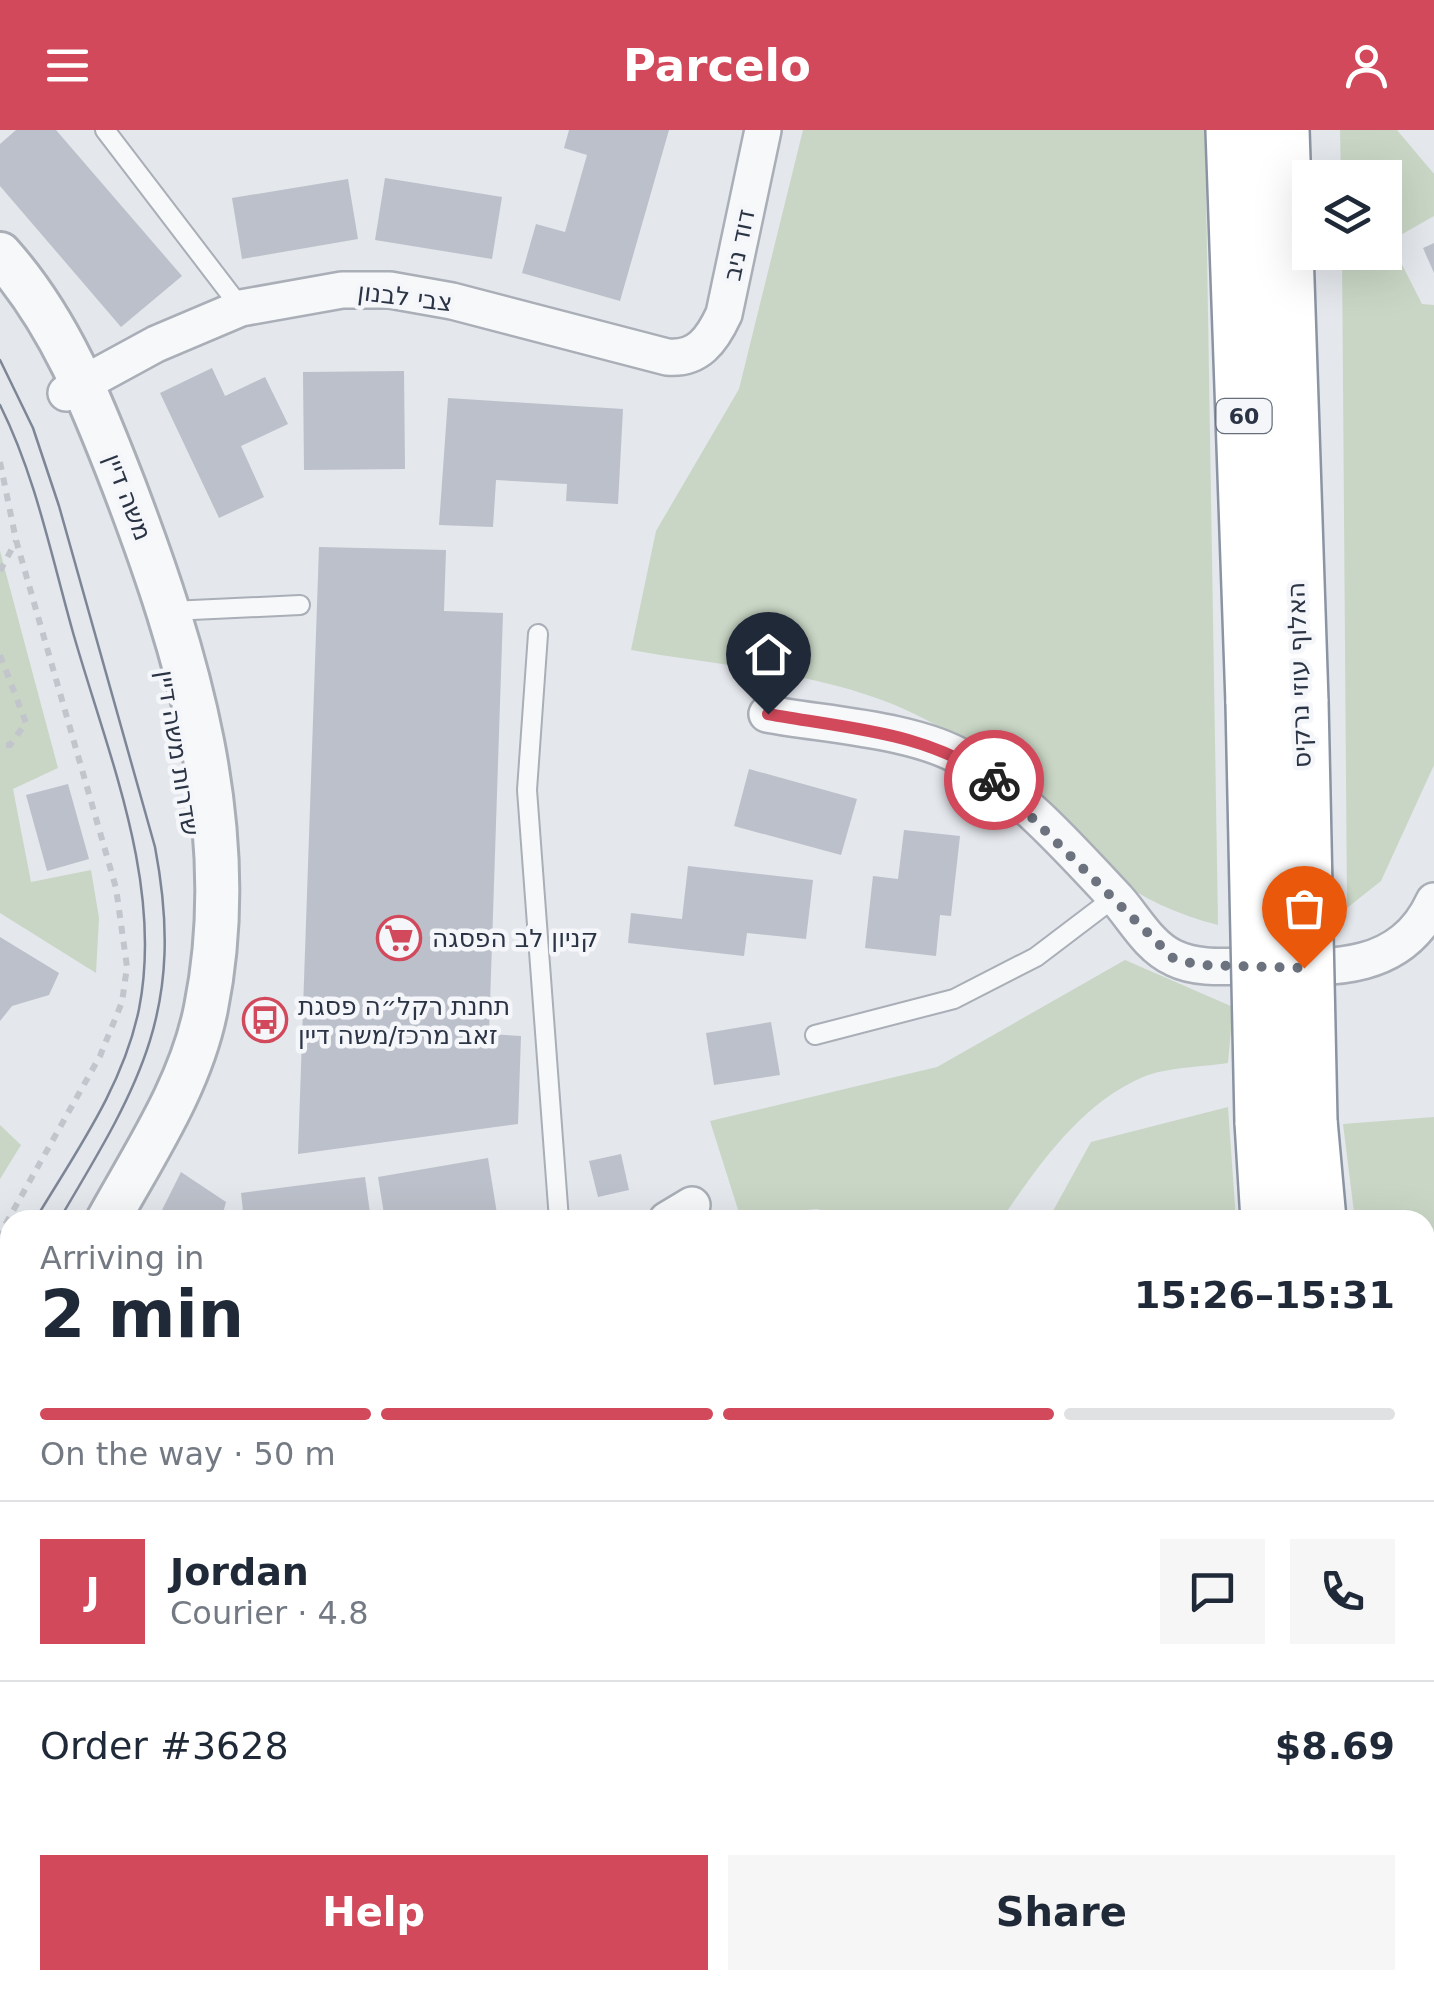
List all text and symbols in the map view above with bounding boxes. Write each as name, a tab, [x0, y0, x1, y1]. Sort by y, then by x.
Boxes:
icon: menu	[40, 38, 95, 93]
icon: person	[1339, 38, 1394, 93]
text: Parcelo	[623, 39, 811, 92]
map controls	[1292, 160, 1402, 270]
button: layers	[1292, 160, 1402, 270]
street label: דוד ניב	[717, 207, 761, 283]
street label: צבי לבנון	[356, 277, 454, 317]
road number: 60	[1216, 399, 1272, 433]
street label: משה דיין	[98, 450, 158, 544]
street label: האלוף עוזי נרקיס	[1281, 581, 1317, 769]
pin	[726, 612, 811, 715]
icon: home	[741, 627, 796, 682]
street label: שדרות משה דיין	[151, 668, 205, 838]
courier	[944, 730, 1044, 830]
icon: bike	[967, 753, 1022, 808]
pin	[1262, 866, 1347, 969]
icon: bag	[1277, 881, 1332, 936]
supermarket icon: קניון לב הפסגה	[376, 915, 422, 961]
place label: קניון לב הפסגה	[432, 924, 598, 953]
place label: תחנת רקל״ה פסגת זאב מרכז/משה דיין	[298, 992, 510, 1050]
bus stop icon: תחנת רקל״ה פסגת זאב מרכז/משה דיין	[242, 997, 288, 1043]
text: Arriving in	[40, 1239, 204, 1277]
text: 15:26–15:31	[1134, 1273, 1395, 1317]
text: 2 min	[40, 1277, 244, 1352]
text: On the way · 50 m	[40, 1435, 336, 1473]
button: chat	[1160, 1539, 1265, 1644]
button: phone	[1290, 1539, 1395, 1644]
text: Jordan	[170, 1550, 309, 1594]
text: J	[85, 1569, 100, 1613]
text: Courier · 4.8	[170, 1594, 369, 1632]
text: Order #3628	[40, 1724, 289, 1768]
text: $8.69	[1275, 1724, 1395, 1768]
button: Help	[40, 1855, 708, 1970]
button: Share	[728, 1855, 1395, 1970]

